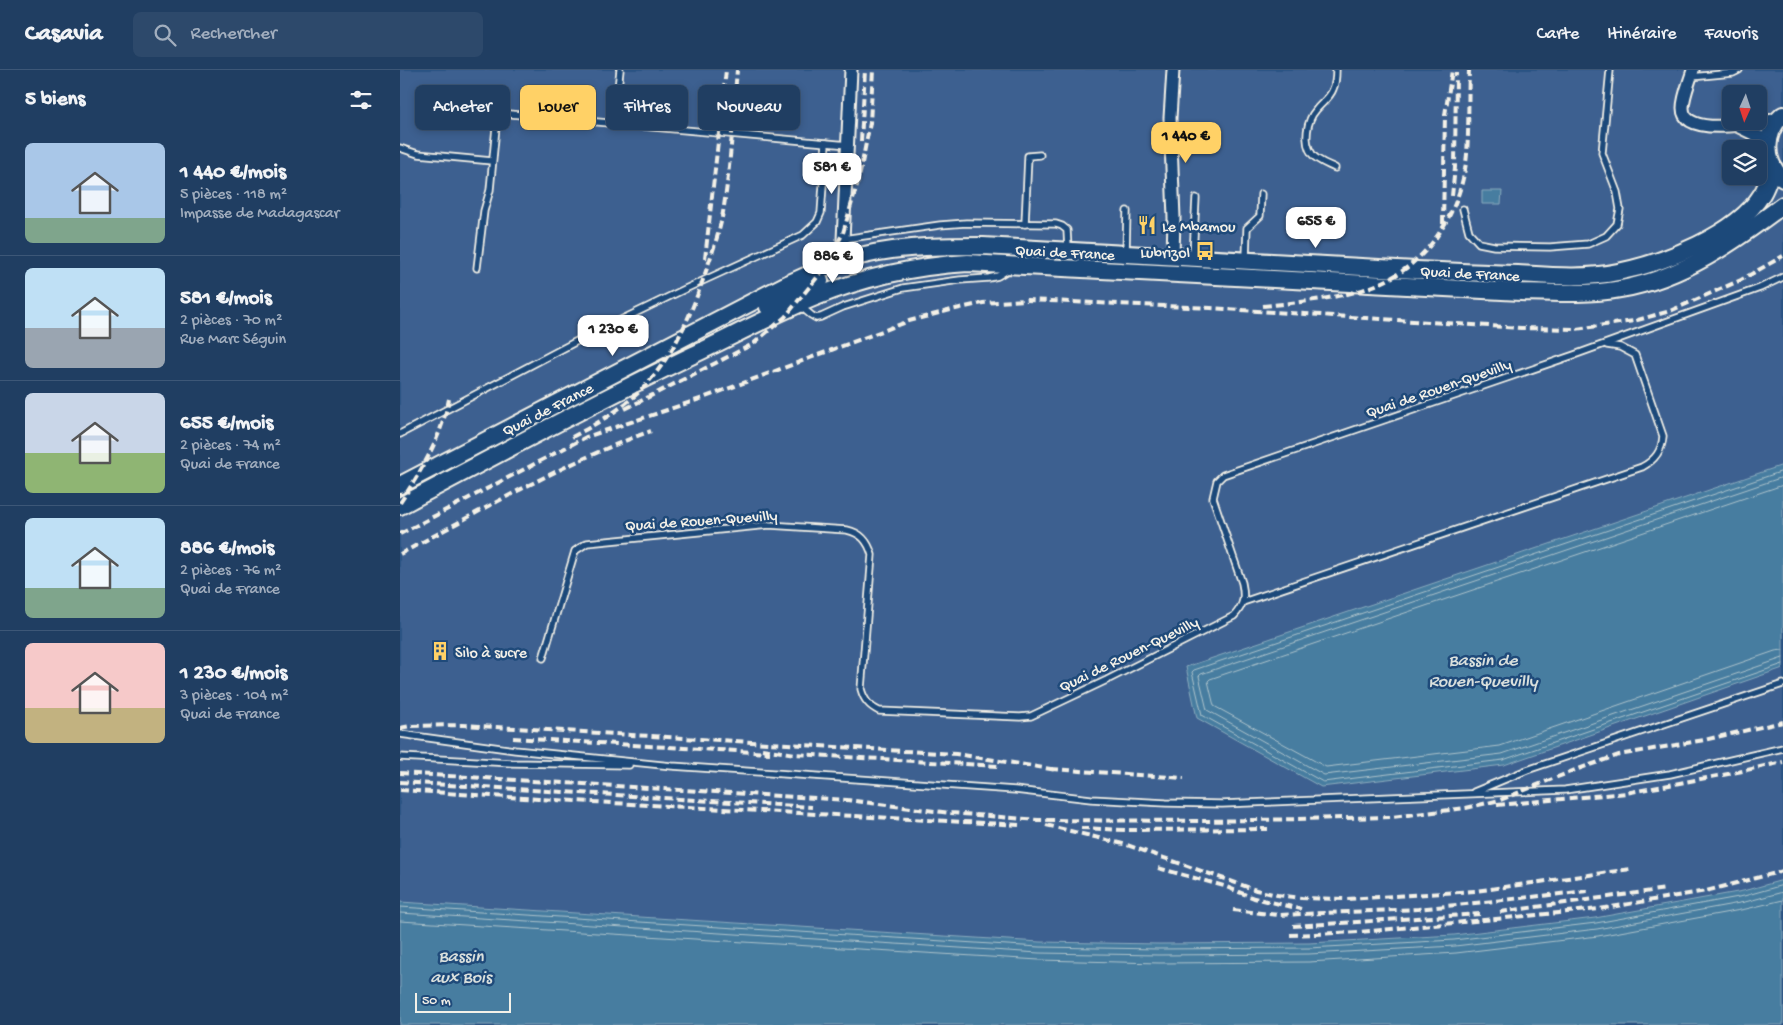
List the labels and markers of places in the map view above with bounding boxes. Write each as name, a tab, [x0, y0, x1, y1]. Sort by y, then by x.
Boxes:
pin: 1 440 €	[1140, 122, 1232, 164]
pin: 581 €	[797, 152, 867, 195]
pin: 655 €	[1281, 206, 1351, 249]
restaurant icon: Le Mbamou	[1136, 214, 1158, 236]
place label: Le Mbamou	[1162, 219, 1236, 238]
bus stop icon: Lubrizol	[1194, 240, 1216, 262]
pin: 886 €	[798, 242, 868, 284]
place label: Lubrizol	[1140, 245, 1190, 264]
pin: 1 230 €	[567, 314, 659, 357]
building icon: Silo à sucre	[429, 640, 451, 662]
place label: Silo à sucre	[455, 645, 528, 664]

